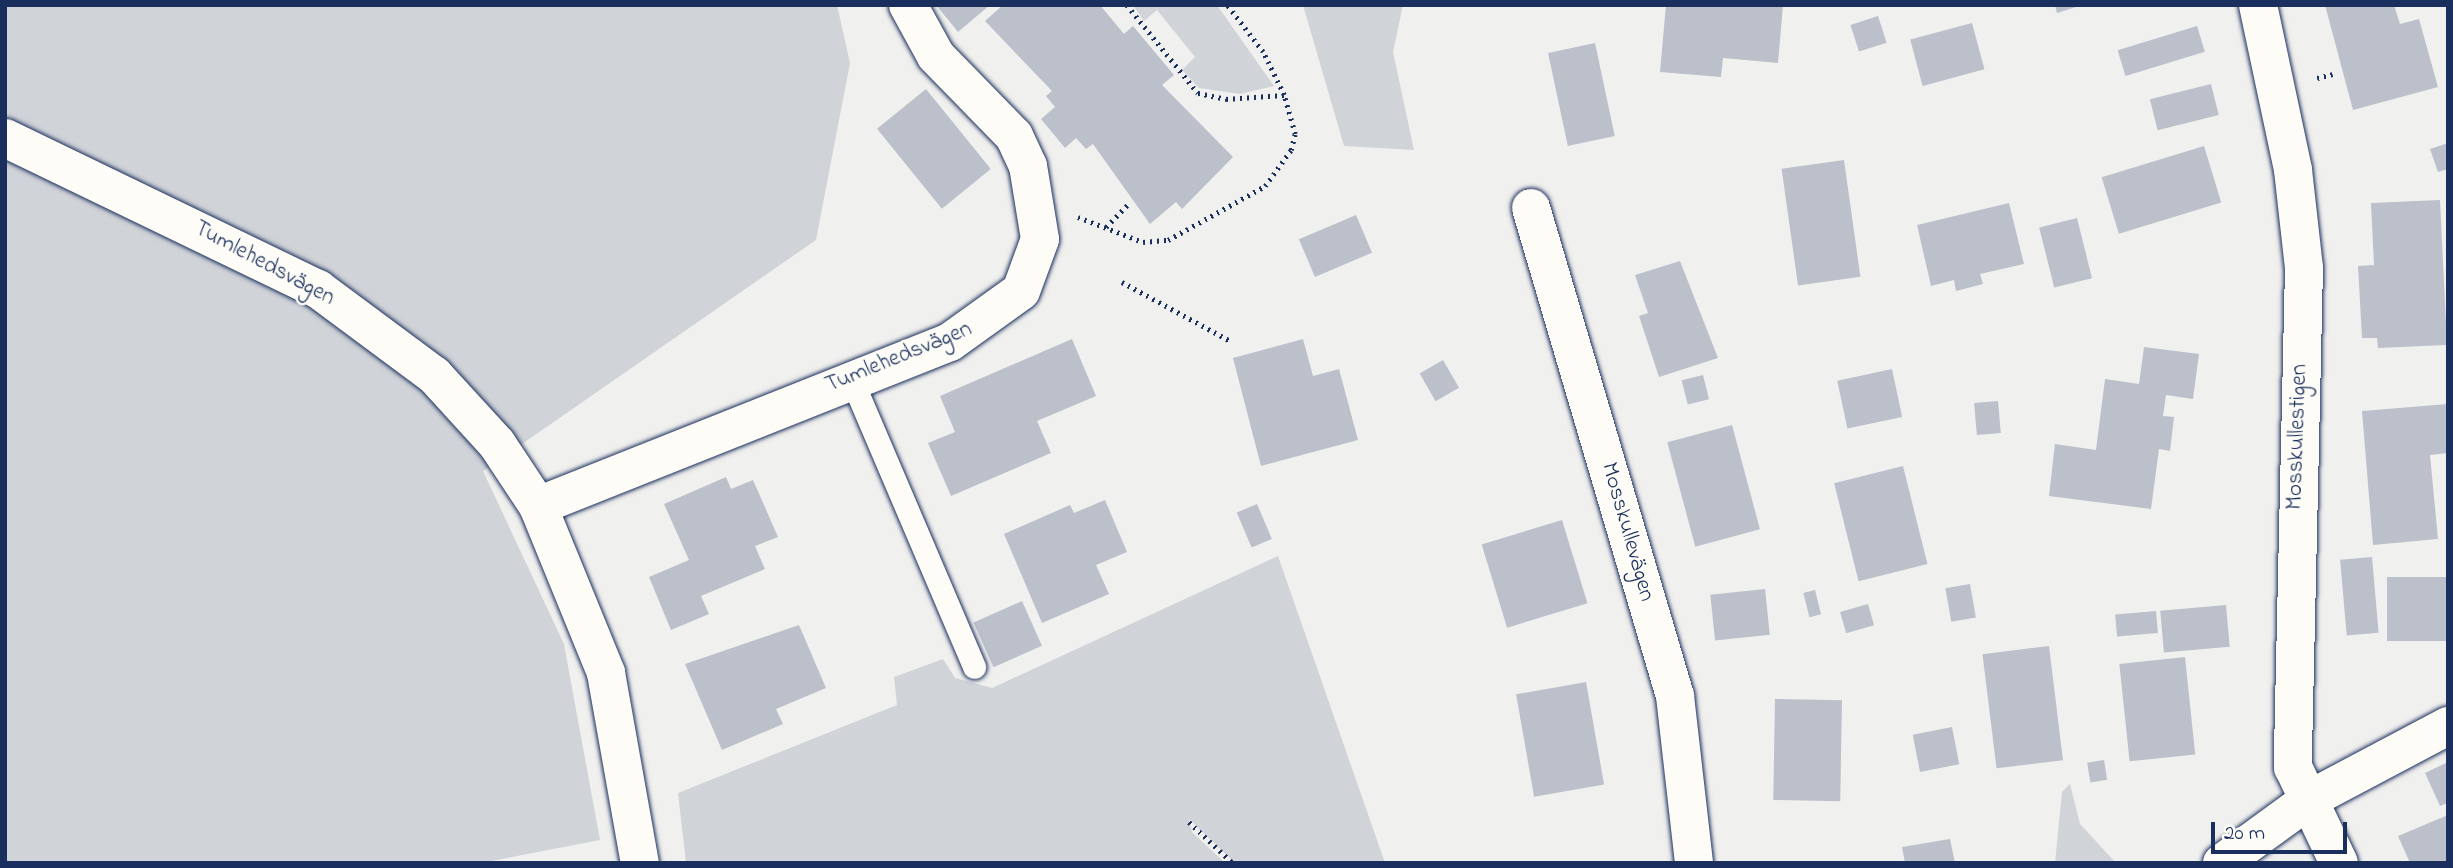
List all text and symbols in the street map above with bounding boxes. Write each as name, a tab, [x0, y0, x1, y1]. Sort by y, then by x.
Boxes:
street label: Tumlehedsvägen	[189, 215, 339, 313]
street label: Tumlehedsvägen	[822, 316, 976, 400]
street label: Mosskullestigen	[2282, 364, 2314, 510]
street label: Mosskullevägen	[1594, 459, 1660, 605]
scale bar	[2215, 808, 2352, 852]
text: 20 m	[2224, 819, 2265, 849]

